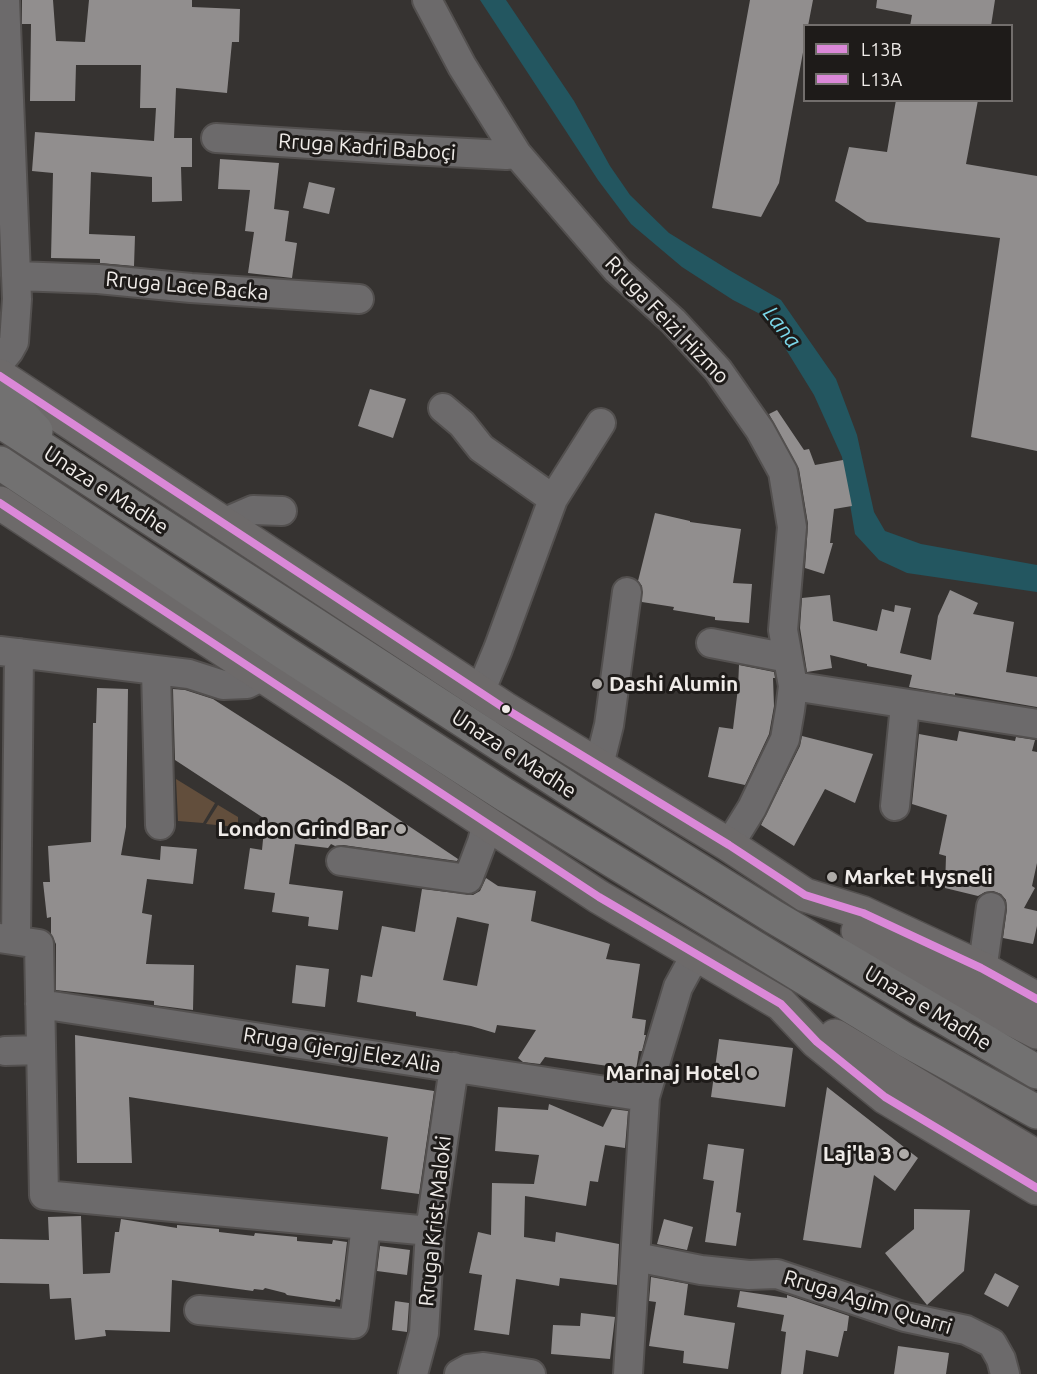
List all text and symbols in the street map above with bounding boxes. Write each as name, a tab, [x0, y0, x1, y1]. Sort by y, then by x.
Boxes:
legend	[803, 24, 1013, 102]
text: L13B	[861, 39, 902, 59]
text: L13A	[861, 69, 902, 89]
street label: Rruga Kadri Baboçi	[277, 128, 457, 166]
street label: Rruga Feizi Hizmo	[600, 251, 734, 389]
street label: Rruga Lace Backa	[104, 266, 270, 306]
water label: Lana	[757, 301, 807, 353]
street label: Unaza e Madhe	[39, 440, 173, 540]
place label: Dashi Alumin	[609, 671, 738, 697]
marker: Dashi Alumin	[590, 677, 604, 691]
unlabelled marker	[500, 703, 512, 715]
street label: Unaza e Madhe	[447, 704, 581, 804]
place label: London Grind Bar	[217, 816, 389, 842]
marker: London Grind Bar	[394, 822, 408, 836]
place label: Market Hysneli	[844, 864, 993, 890]
marker: Market Hysneli	[825, 870, 839, 884]
street label: Unaza e Madhe	[860, 960, 996, 1056]
street label: Rruga Gjergj Elez Alia	[241, 1022, 443, 1078]
place label: Marinaj Hotel	[606, 1060, 740, 1086]
marker: Marinaj Hotel	[745, 1066, 759, 1080]
street label: Rruga Krist Maloki	[414, 1135, 456, 1307]
place label: Laj'la 3	[823, 1141, 892, 1167]
marker: Laj'la 3	[897, 1147, 911, 1161]
street label: Rruga Agim Quarri	[781, 1264, 955, 1340]

